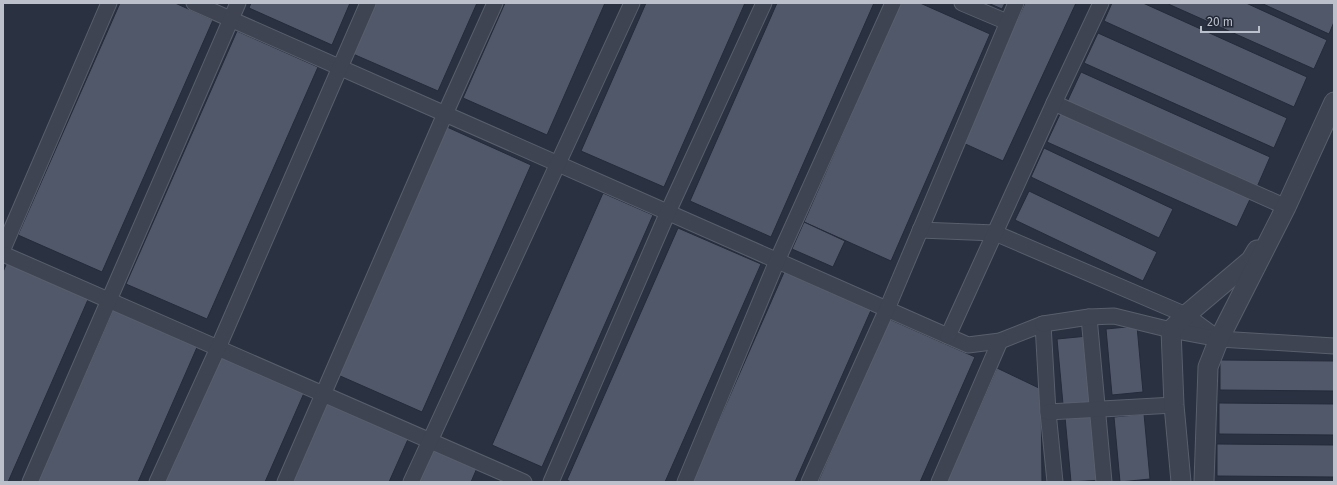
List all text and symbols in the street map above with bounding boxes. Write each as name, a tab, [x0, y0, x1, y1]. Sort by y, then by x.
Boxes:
scale bar	[1201, 8, 1259, 34]
text: 20 m	[1207, 15, 1233, 29]

